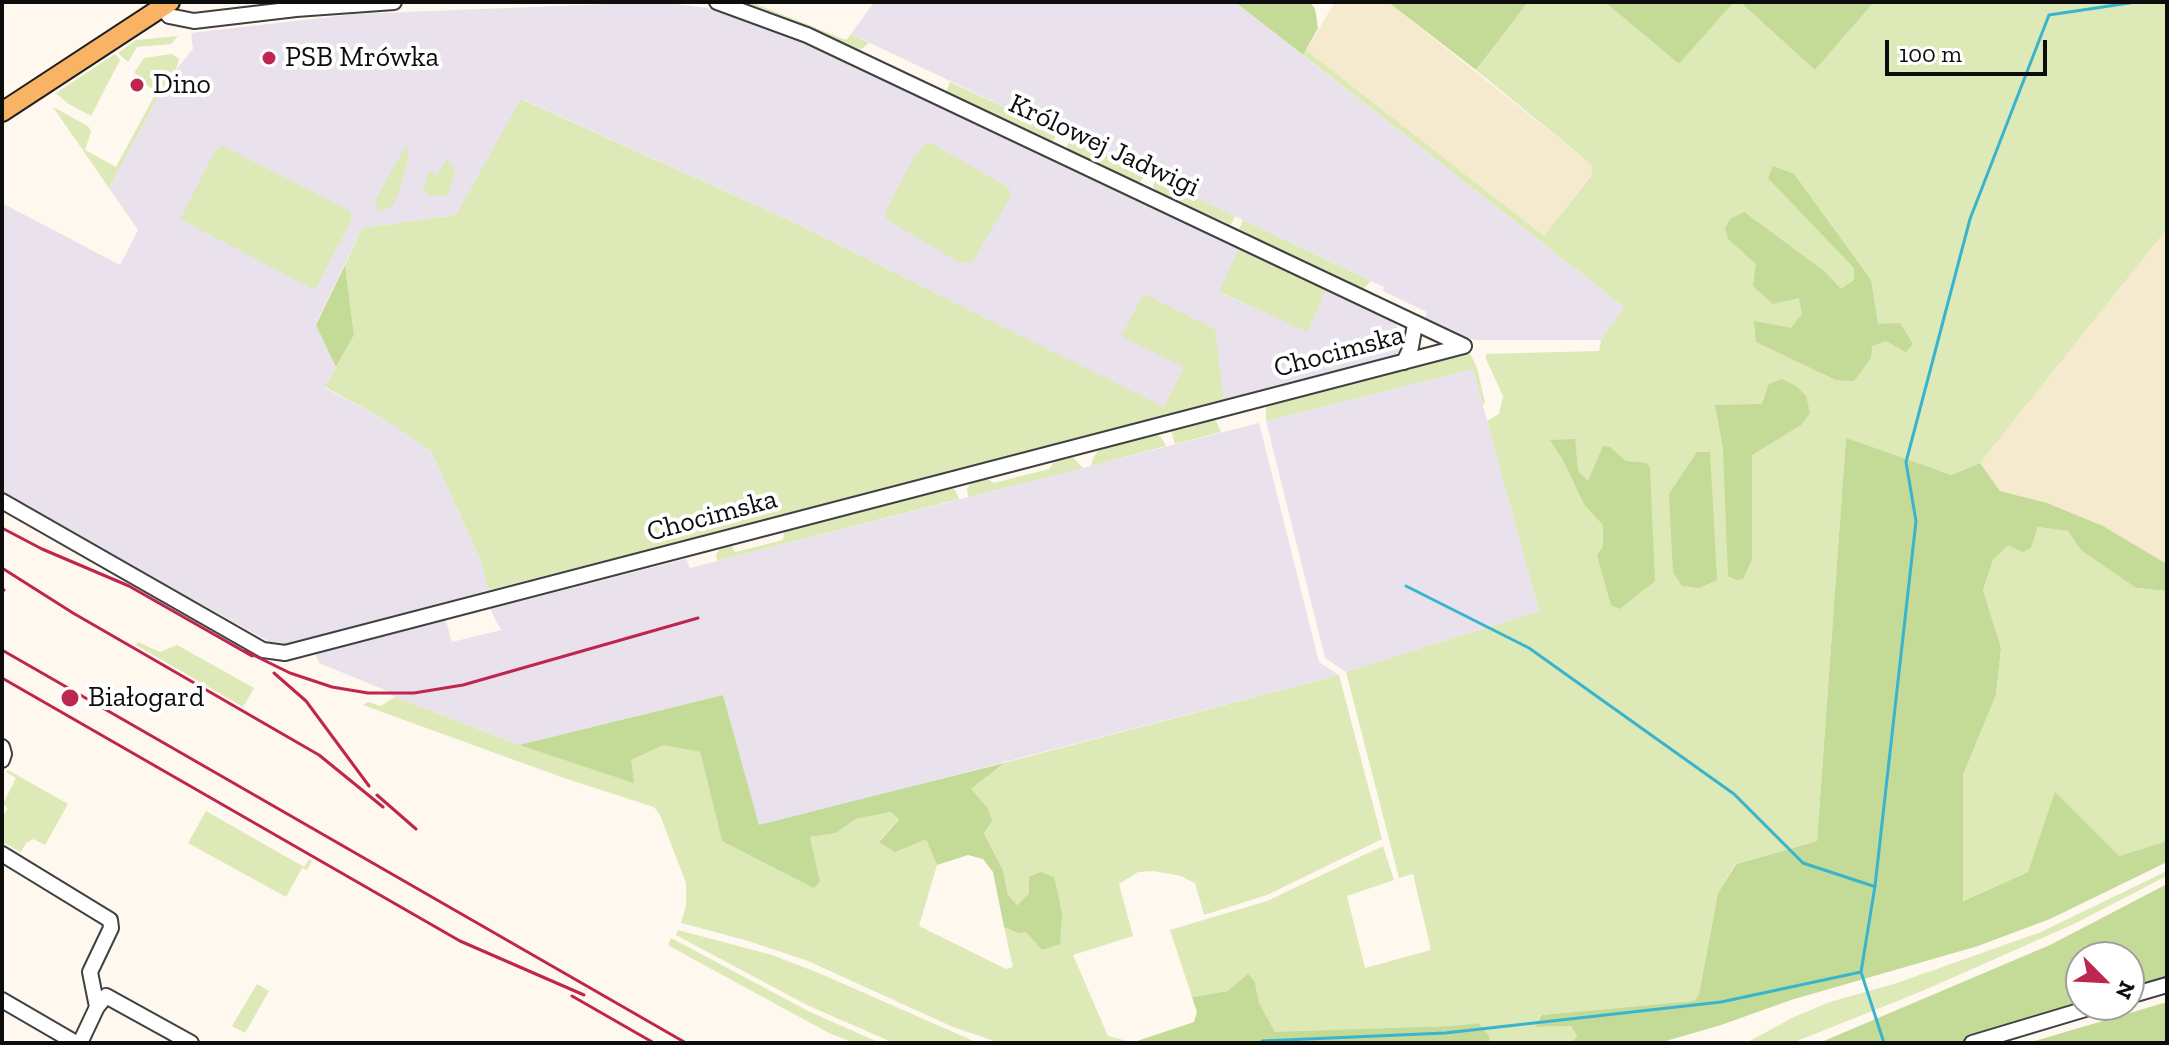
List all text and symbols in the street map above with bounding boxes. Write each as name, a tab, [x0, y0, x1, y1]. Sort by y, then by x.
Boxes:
scale bar	[1889, 24, 2051, 74]
text: 100 m	[1899, 39, 1962, 68]
place label: PSB Mrówka	[285, 41, 439, 75]
marker: PSB Mrówka	[260, 49, 278, 67]
place label: Dino	[153, 68, 211, 102]
marker: Dino	[128, 76, 146, 94]
street label: Królowej Jadwigi	[1003, 87, 1205, 205]
street label: Chocimska	[1270, 319, 1408, 385]
street label: Chocimska	[643, 483, 781, 549]
place label: Białogard	[88, 681, 204, 715]
marker: Białogard	[59, 687, 81, 709]
north arrow	[2065, 941, 2145, 1021]
text: N	[2110, 977, 2141, 1003]

